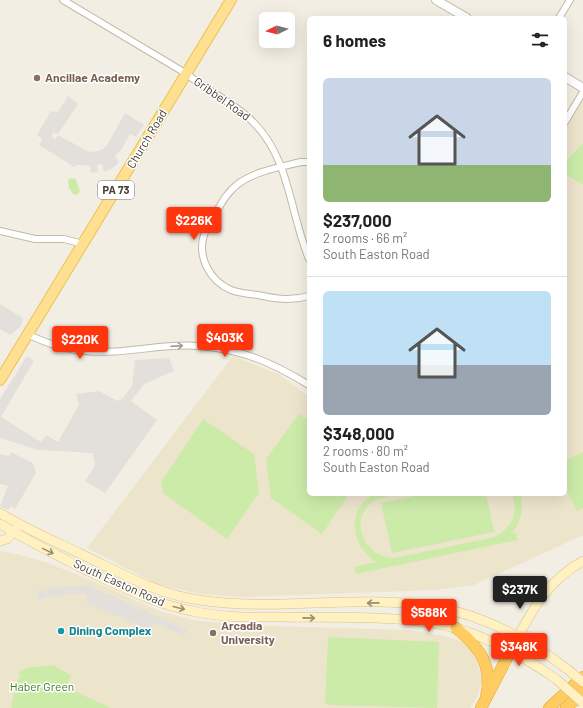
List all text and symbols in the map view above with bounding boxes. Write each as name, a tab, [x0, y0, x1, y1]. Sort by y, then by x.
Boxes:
north arrow	[259, 12, 295, 48]
map controls	[259, 12, 295, 48]
icon: filters	[529, 29, 551, 51]
text: 6 homes	[323, 30, 386, 50]
place label: Ancillae Academy	[45, 70, 140, 84]
marker: Ancillae Academy	[32, 73, 42, 83]
street label: Gribbel Road	[192, 74, 254, 123]
icon: home	[401, 104, 473, 176]
street label: Church Road	[123, 107, 169, 170]
road number: PA 73	[98, 181, 134, 199]
pin: $226K	[166, 207, 222, 241]
text: $237,000	[323, 210, 392, 230]
text: $226K	[175, 212, 213, 228]
text: 2 rooms · 66 m²	[323, 230, 407, 246]
text: South Easton Road	[323, 246, 430, 262]
icon: home	[401, 317, 473, 389]
pin: $403K	[197, 324, 253, 358]
pin: $220K	[52, 326, 108, 360]
text: $403K	[206, 329, 244, 345]
text: $220K	[61, 331, 99, 347]
one-way arrow	[170, 343, 183, 350]
text: $348,000	[323, 423, 395, 443]
text: 2 rooms · 80 m²	[323, 443, 408, 459]
text: South Easton Road	[323, 459, 430, 475]
one-way arrow	[42, 548, 54, 555]
street label: South Easton Road	[72, 556, 167, 609]
pin: $237K	[492, 576, 548, 610]
text: $237K	[502, 581, 538, 597]
one-way arrow	[367, 599, 380, 607]
pin: $588K	[401, 599, 457, 633]
text: $588K	[411, 604, 447, 620]
one-way arrow	[173, 605, 186, 613]
one-way arrow	[302, 614, 315, 621]
place label: Arcadia University	[221, 618, 275, 646]
place label: Dining Complex	[69, 623, 152, 637]
marker: Dining Complex	[56, 626, 66, 636]
marker: Arcadia University	[208, 628, 218, 638]
pin: $348K	[491, 633, 547, 667]
text: $348K	[500, 638, 538, 654]
park label: Haber Green	[10, 679, 74, 693]

